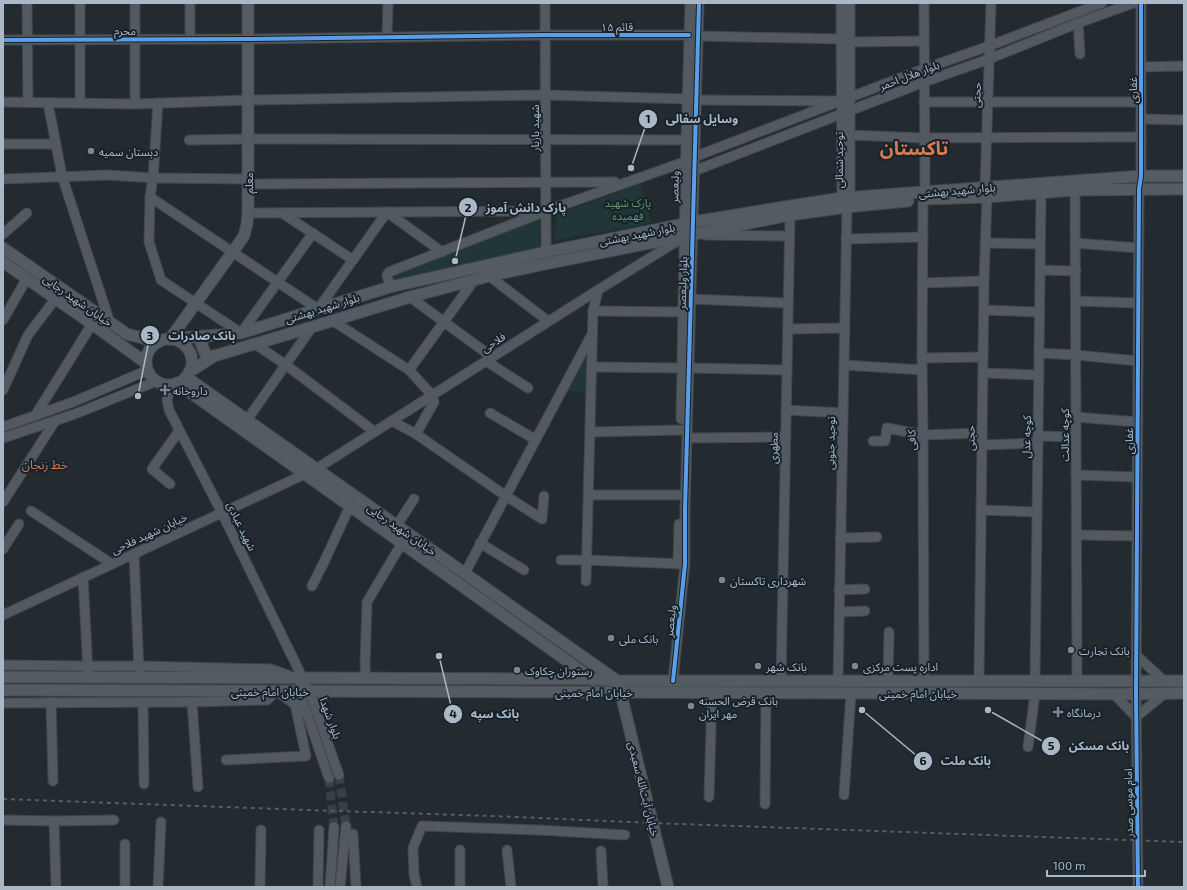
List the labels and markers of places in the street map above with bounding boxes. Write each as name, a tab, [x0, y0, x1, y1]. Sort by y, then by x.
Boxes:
callout: وسایل سفالی	[638, 107, 746, 131]
place label: دبستان سمیه	[99, 145, 158, 159]
marker: دبستان سمیه	[86, 146, 96, 156]
callout: پارک دانش آموز	[458, 195, 575, 219]
callout: بانک صادرات	[140, 323, 244, 347]
place label: داروخانه	[173, 384, 208, 398]
marker: داروخانه	[160, 385, 170, 395]
place label: شهرداری تاکستان	[730, 574, 807, 588]
marker: شهرداری تاکستان	[717, 575, 727, 585]
place label: بانک ملی	[619, 632, 659, 646]
marker: بانک ملی	[606, 633, 616, 643]
place label: بانک تجارت	[1079, 644, 1130, 658]
marker: بانک تجارت	[1066, 645, 1076, 655]
place label: بانک شهر	[765, 660, 807, 674]
place label: اداره پست مرکزی	[863, 660, 938, 675]
marker: بانک شهر	[753, 661, 763, 671]
marker: اداره پست مرکزی	[850, 661, 860, 671]
place label: رستوران چکاوک	[525, 664, 593, 679]
marker: رستوران چکاوک	[512, 665, 522, 675]
place label: بانک قرض الحسنه مهر ایران	[699, 694, 778, 721]
marker: بانک قرض الحسنه مهر ایران	[686, 701, 696, 711]
callout: بانک سپه	[443, 702, 527, 726]
marker: درمانگاه	[1052, 706, 1064, 718]
place label: درمانگاه	[1067, 706, 1101, 720]
callout: بانک مسکن	[1041, 734, 1138, 758]
callout: بانک ملت	[913, 749, 1000, 773]

